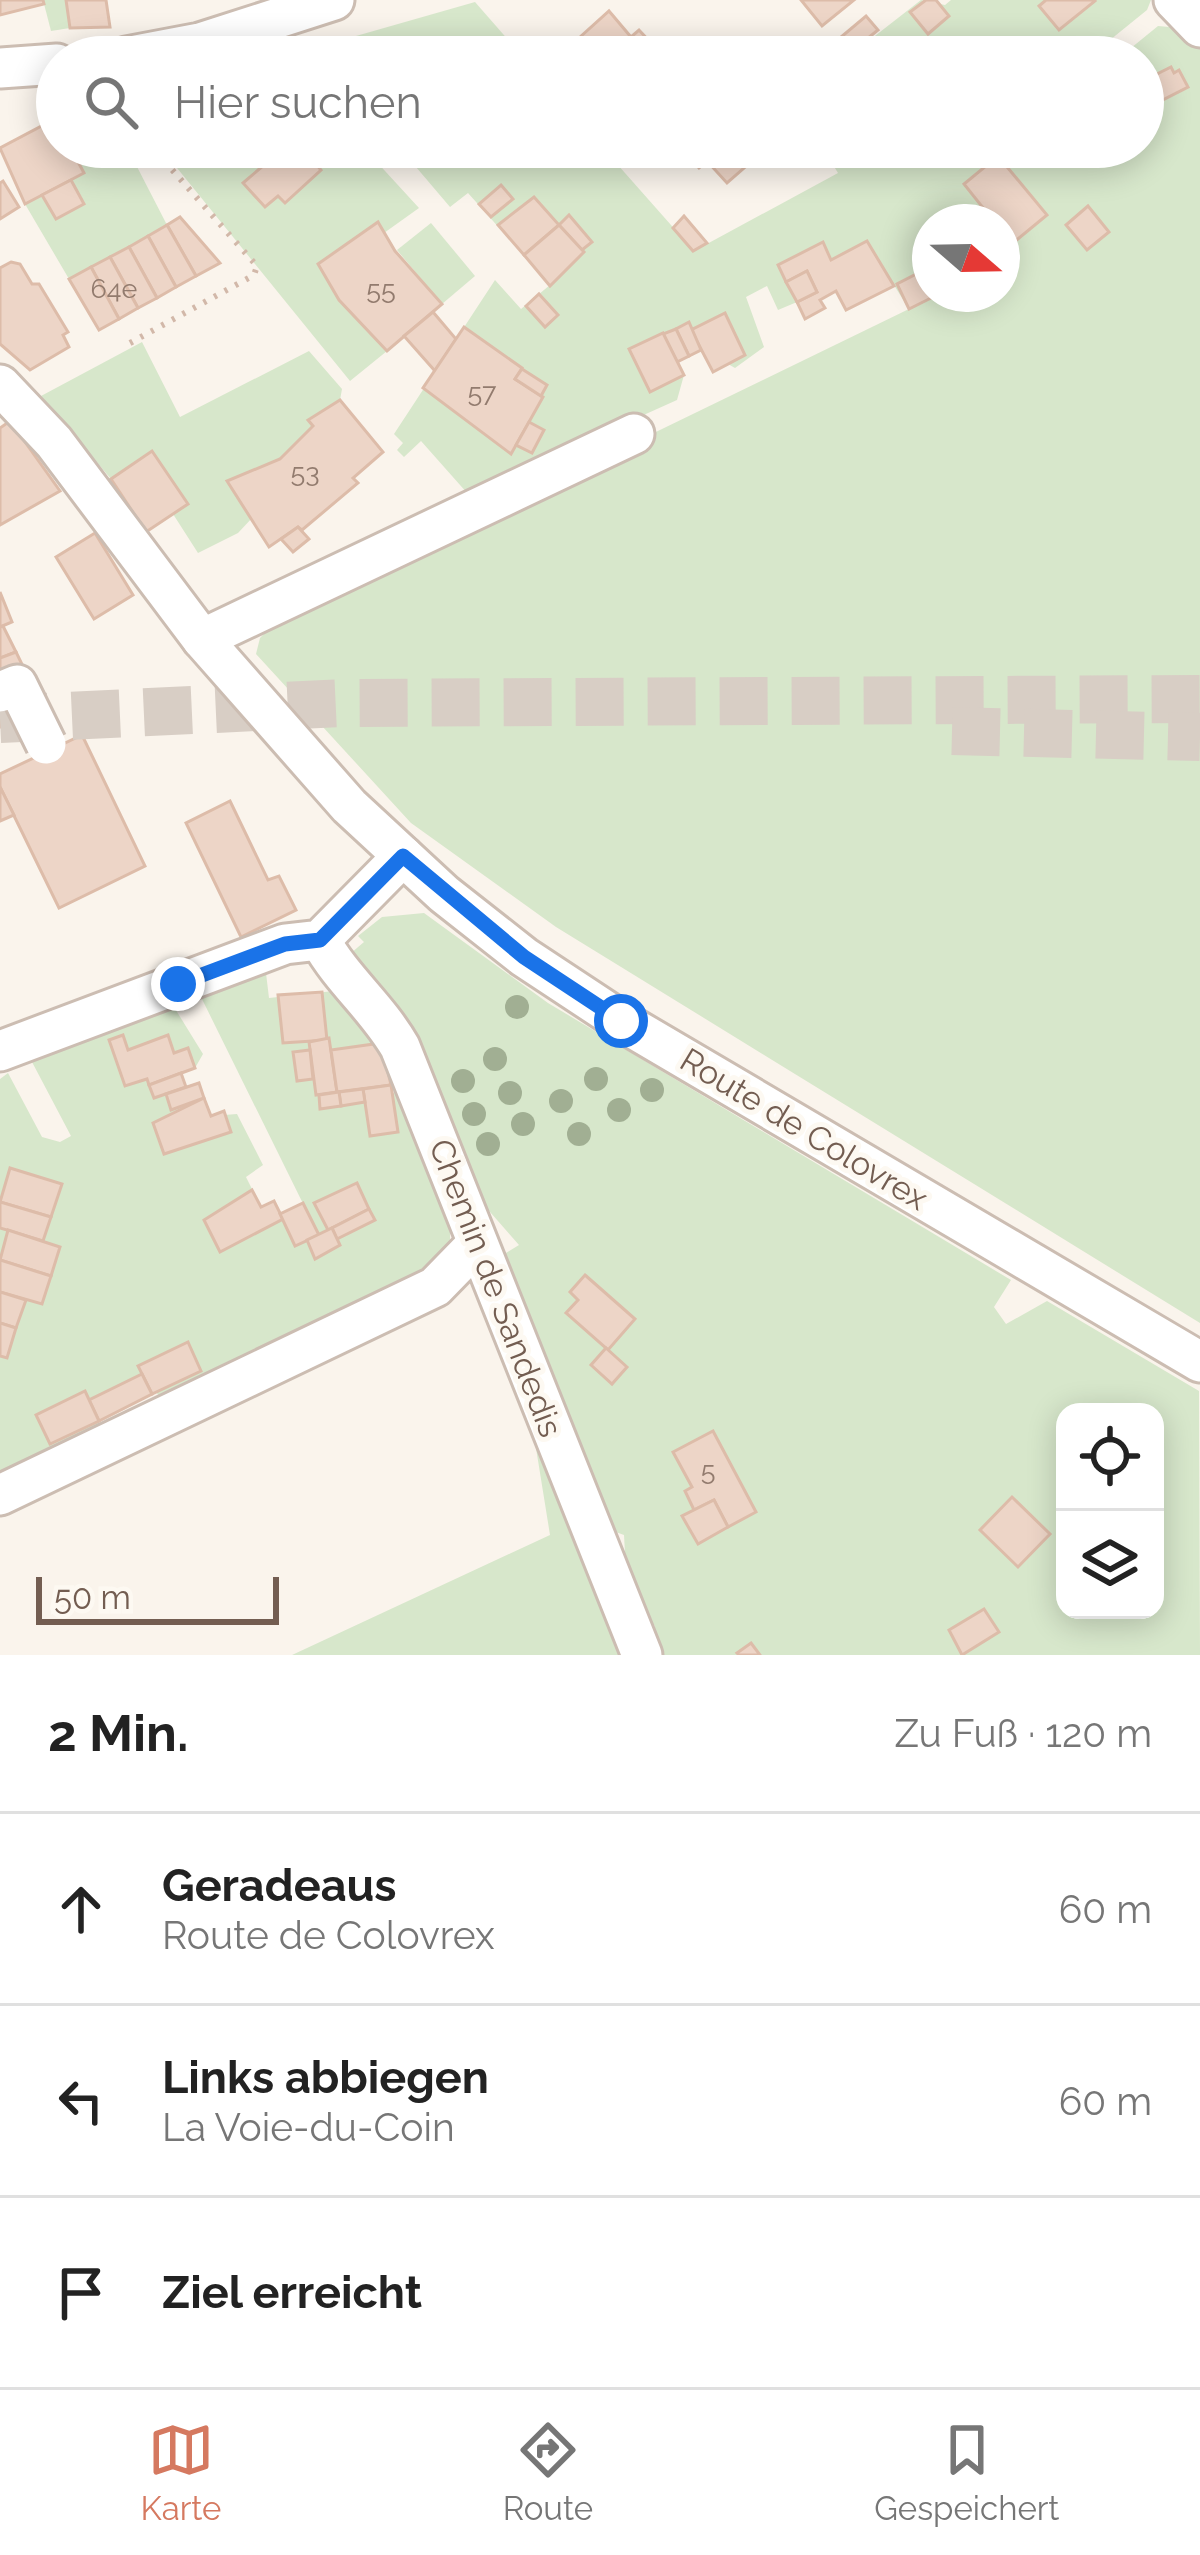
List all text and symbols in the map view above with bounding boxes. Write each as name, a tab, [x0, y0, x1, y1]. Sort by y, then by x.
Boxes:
search box	[36, 36, 1164, 168]
icon: search	[78, 69, 144, 135]
text: Hier suchen	[174, 76, 422, 129]
north arrow	[912, 204, 1020, 312]
house number: 64e	[91, 273, 138, 304]
house number: 55	[366, 274, 396, 305]
house number: 57	[467, 377, 497, 408]
house number: 53	[290, 457, 320, 488]
route end	[151, 957, 205, 1011]
route start	[594, 994, 648, 1048]
street label: Route de Colovrex	[673, 1040, 935, 1218]
street label: Chemin de Sandedis	[421, 1134, 571, 1442]
map controls	[1056, 1403, 1164, 1619]
button: locate	[1056, 1403, 1164, 1511]
house number: 5	[701, 1455, 715, 1486]
button: layers	[1056, 1511, 1164, 1619]
scale bar	[36, 1571, 279, 1624]
text: 50 m	[54, 1578, 131, 1617]
text: 2 Min.	[48, 1703, 188, 1763]
text: Zu Fuß · 120 m	[895, 1710, 1152, 1756]
text: Geradeaus	[162, 1859, 397, 1912]
icon: ahead	[48, 1876, 114, 1942]
text: 60 m	[1059, 1886, 1152, 1932]
text: Route de Colovrex	[162, 1912, 495, 1958]
text: Links abbiegen	[162, 2051, 489, 2104]
icon: left	[48, 2068, 114, 2134]
text: 60 m	[1059, 2078, 1152, 2124]
text: La Voie-du-Coin	[162, 2104, 455, 2150]
icon: arrive	[48, 2260, 114, 2326]
text: Ziel erreicht	[162, 2266, 422, 2319]
tab: Karte	[141, 2417, 222, 2528]
tab: Route	[503, 2417, 593, 2528]
tab: Gespeichert	[874, 2417, 1059, 2528]

